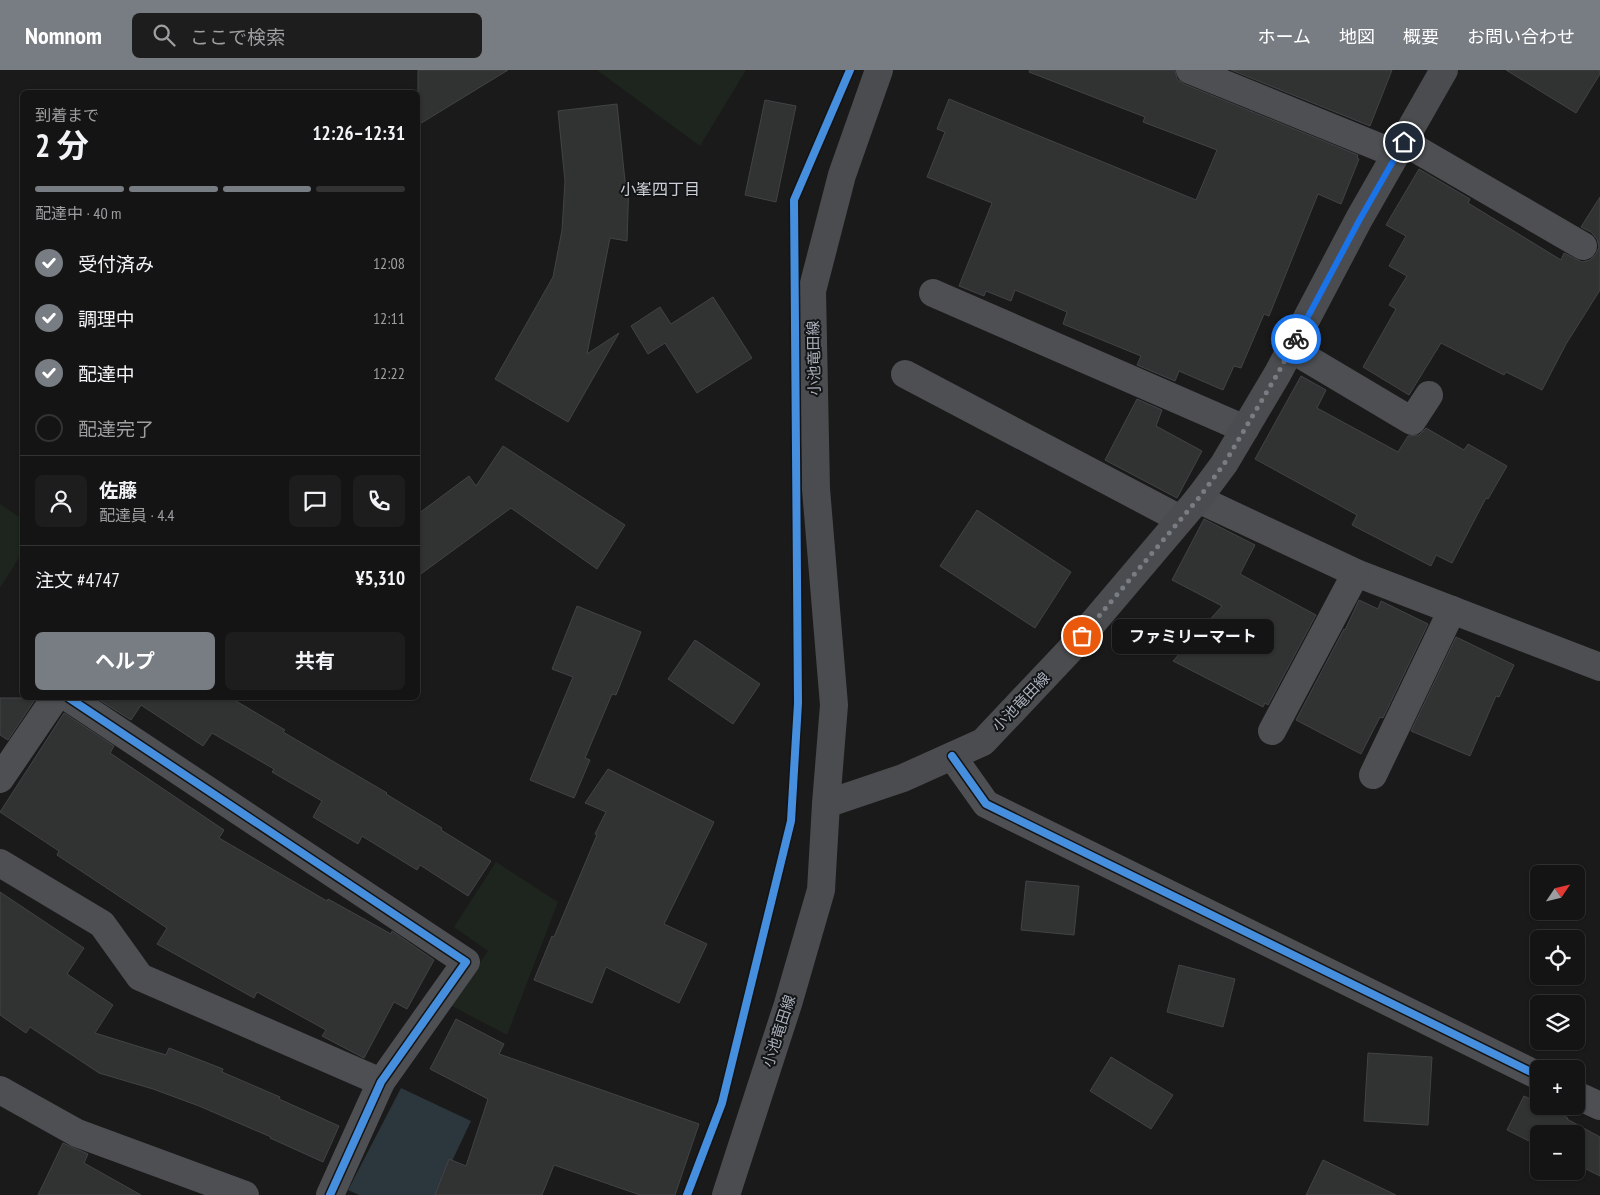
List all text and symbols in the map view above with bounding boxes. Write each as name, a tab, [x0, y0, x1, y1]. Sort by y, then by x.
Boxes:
search box	[132, 13, 482, 58]
text: Nomnom	[25, 20, 102, 51]
icon: search	[150, 21, 178, 49]
text: ここで検索	[190, 25, 285, 49]
text: ホーム	[1258, 25, 1311, 48]
text: 地図	[1339, 25, 1375, 48]
text: 概要	[1403, 25, 1439, 48]
text: お問い合わせ	[1467, 25, 1575, 48]
text: 到着まで	[35, 105, 99, 125]
text: 12:26–12:31	[312, 121, 405, 145]
pin	[1383, 121, 1425, 163]
text: 2 分	[35, 124, 89, 166]
icon: home	[1390, 128, 1418, 156]
district label: 小峯四丁目	[620, 179, 700, 199]
text: 配達中 · 40 m	[35, 203, 121, 223]
icon: check	[35, 249, 63, 277]
text: 受付済み	[78, 252, 154, 276]
text: 12:08	[373, 253, 405, 273]
icon: check	[35, 304, 63, 332]
text: 調理中	[78, 307, 135, 331]
text: 12:11	[373, 308, 405, 328]
courier	[1271, 314, 1321, 364]
street label: 小池竜田線	[803, 320, 824, 396]
icon: bike	[1282, 325, 1310, 353]
icon: check	[35, 359, 63, 387]
text: 配達中	[78, 362, 135, 386]
text: 12:22	[373, 363, 405, 383]
text: 配達完了	[78, 417, 154, 441]
button: person	[35, 475, 87, 527]
button: chat	[289, 475, 341, 527]
button: phone	[353, 475, 405, 527]
text: 佐藤	[99, 478, 137, 502]
text: 配達員 · 4.4	[99, 505, 174, 525]
text: ¥5,310	[355, 566, 405, 590]
text: 注文 #4747	[35, 568, 120, 592]
pin	[1061, 615, 1103, 657]
callout: ファミリーマート	[1112, 618, 1274, 654]
icon: bag	[1068, 622, 1096, 650]
text: ファミリーマート	[1129, 626, 1257, 646]
button: ヘルプ	[35, 632, 215, 690]
button: 共有	[225, 632, 405, 690]
street label: 小池竜田線	[988, 668, 1054, 735]
north arrow	[1530, 865, 1585, 920]
map controls	[1530, 865, 1585, 1180]
button: locate	[1530, 930, 1585, 985]
street label: 小池竜田線	[758, 992, 799, 1069]
button: layers	[1530, 995, 1585, 1050]
button: +	[1530, 1060, 1585, 1115]
button: −	[1530, 1125, 1585, 1180]

